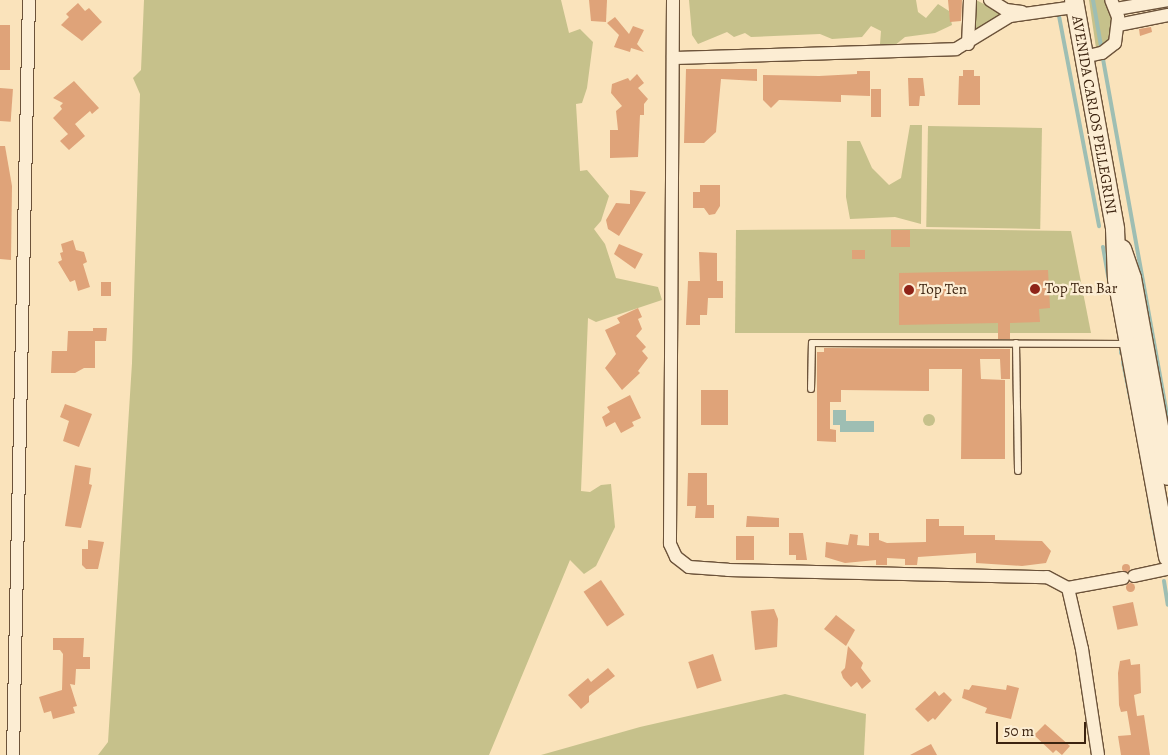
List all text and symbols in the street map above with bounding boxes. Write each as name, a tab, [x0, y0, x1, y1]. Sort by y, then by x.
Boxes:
street label: AVENIDA CARLOS PELLEGRINI	[1068, 14, 1120, 216]
place label: Top Ten Bar	[1045, 280, 1118, 298]
place label: Top Ten	[919, 281, 967, 299]
marker: Top Ten Bar	[1029, 283, 1041, 295]
marker: Top Ten	[903, 284, 915, 296]
scale bar	[998, 712, 1088, 744]
text: 50 m	[1004, 721, 1034, 741]

